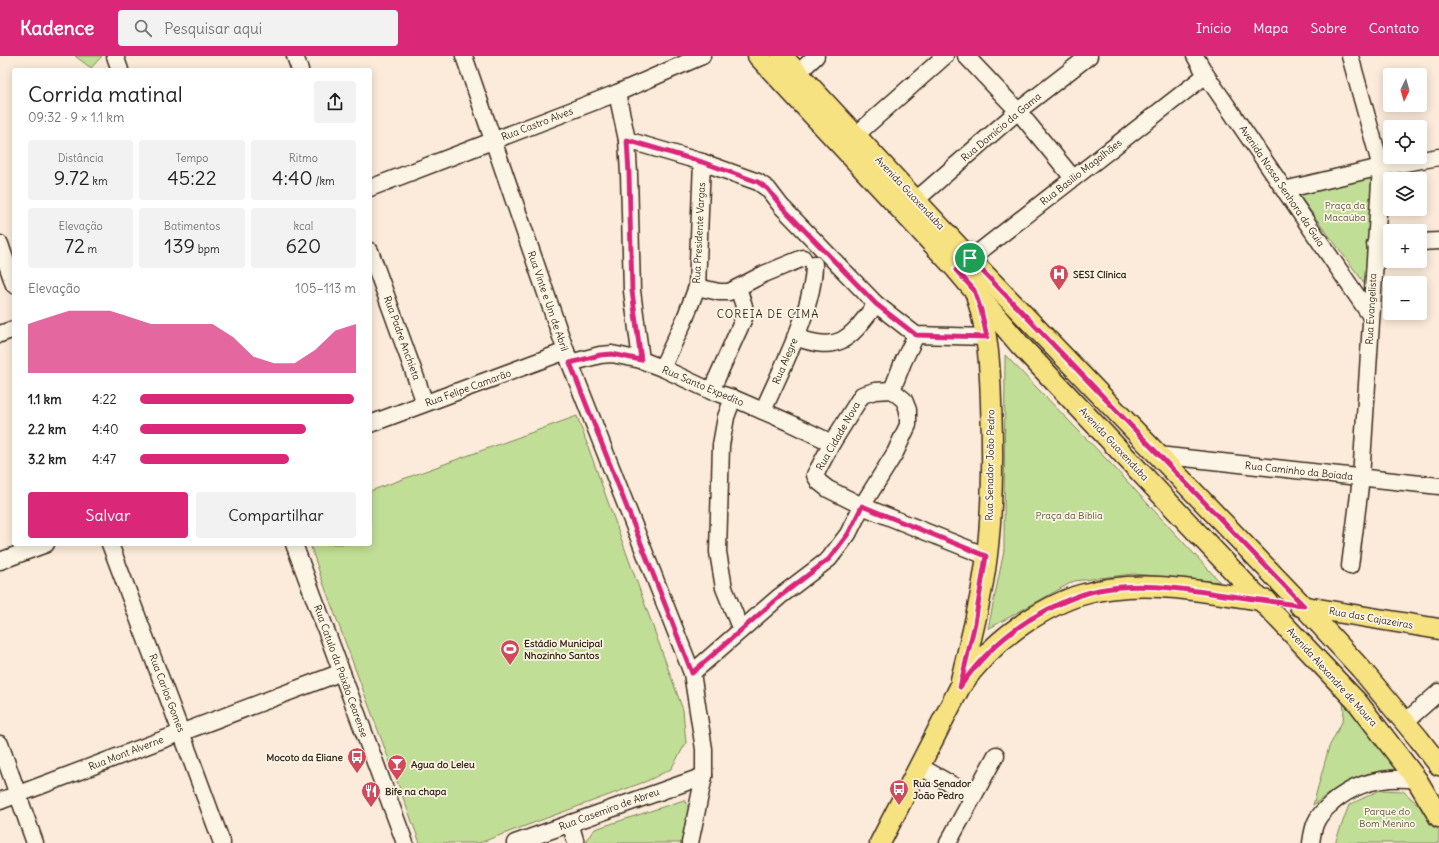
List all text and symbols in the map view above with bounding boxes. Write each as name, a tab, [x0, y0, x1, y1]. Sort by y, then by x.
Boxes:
search box	[118, 10, 398, 46]
text: Kadence	[20, 16, 94, 40]
icon: search	[132, 17, 154, 39]
text: Pesquisar aqui	[164, 19, 262, 38]
text: Início	[1196, 19, 1231, 37]
text: Mapa	[1253, 19, 1289, 37]
text: Sobre	[1311, 19, 1347, 37]
text: Contato	[1369, 19, 1419, 37]
north arrow	[1383, 68, 1427, 112]
map controls	[1383, 68, 1427, 320]
text: Corrida matinal	[28, 80, 183, 108]
button: share	[314, 81, 356, 123]
street label: Rua Domício da Gama	[958, 89, 1044, 164]
street label: Rua Castro Alves	[499, 104, 575, 144]
text: 09:32 · 9 × 1.1 km	[28, 109, 124, 126]
button: locate	[1383, 120, 1427, 164]
street label: Avenida Nossa Senhora da Guia	[1237, 123, 1328, 249]
street label: Rua Basilio Magalhães	[1037, 136, 1125, 208]
text: Distância	[58, 151, 104, 165]
text: Tempo	[175, 151, 209, 165]
text: Ritmo	[289, 151, 318, 165]
street label: Avenida Guaxenduba	[872, 153, 948, 233]
text: 9.72	[54, 165, 90, 190]
text: 45:22	[167, 165, 217, 190]
text: 4:40	[272, 165, 313, 190]
button: layers	[1383, 172, 1427, 216]
text: km	[90, 174, 108, 188]
text: /km	[313, 174, 335, 188]
street label: Rua Presidente Vargas	[690, 182, 708, 284]
park label: Praça da Macaúba	[1324, 199, 1366, 224]
text: Elevação	[59, 219, 103, 233]
text: Batimentos	[164, 219, 220, 233]
text: kcal	[293, 219, 313, 233]
button: +	[1383, 224, 1427, 268]
text: 72	[64, 233, 85, 258]
text: 139	[164, 233, 195, 258]
text: 620	[285, 233, 321, 258]
pin	[953, 241, 987, 275]
text: m	[85, 242, 97, 256]
text: bpm	[195, 242, 220, 256]
icon: arrive	[959, 247, 981, 269]
street label: Rua Vinte e Um de Abril	[525, 249, 571, 353]
hospital icon: SESI Clínica	[1048, 263, 1070, 291]
place label: SESI Clínica	[1073, 268, 1127, 281]
street label: Rua Evangelista	[1363, 273, 1379, 345]
button: −	[1383, 276, 1427, 320]
text: Elevação	[28, 280, 80, 297]
text: 105–113 m	[295, 280, 356, 297]
street label: Rua Padre Anchieta	[381, 294, 423, 382]
district label: COREIA DE CIMA	[717, 307, 819, 321]
street label: Rua Alegre	[769, 336, 801, 386]
street label: Rua Santo Expedito	[660, 363, 746, 409]
street label: Rua Felipe Camarão	[423, 366, 513, 410]
text: 1.1 km	[28, 391, 62, 408]
text: 4:22	[92, 391, 117, 408]
street label: Rua Cidade Nova	[813, 399, 863, 473]
street label: Avenida Guaxenduba	[1076, 404, 1152, 484]
street label: Rua Senador João Pedro	[983, 409, 997, 521]
text: 2.2 km	[28, 421, 66, 438]
text: 4:40	[92, 421, 119, 438]
text: 3.2 km	[28, 451, 66, 468]
text: 4:47	[92, 451, 116, 468]
street label: Rua Caminho da Boiada	[1244, 459, 1354, 483]
button: Salvar	[28, 492, 188, 538]
button: Compartilhar	[196, 492, 356, 538]
park label: Praça da Bíblia	[1035, 509, 1103, 522]
street label: Rua Catulo da Paixão Cearense	[311, 603, 371, 739]
street label: Rua das Cajazeiras	[1328, 604, 1415, 632]
street label: Avenida Alexandre de Moura	[1284, 625, 1380, 730]
place label: Estádio Municipal Nhozinho Santos	[524, 637, 603, 662]
sports icon: Estádio Municipal Nhozinho Santos	[499, 638, 521, 666]
street label: Rua Carlos Gomes	[146, 652, 188, 734]
street label: Rua Mont Alverne	[87, 733, 165, 773]
bus stop icon: Mocoto da Eliane	[346, 746, 368, 774]
place label: Mocoto da Eliane	[266, 751, 344, 764]
bar icon: Agua do Leleu	[386, 753, 408, 781]
place label: Agua do Leleu	[411, 758, 475, 771]
place label: Rua Senador João Pedro	[913, 777, 972, 802]
bus stop icon: Rua Senador João Pedro	[888, 778, 910, 806]
restaurant icon: Bife na chapa	[360, 780, 382, 808]
place label: Bife na chapa	[385, 785, 447, 798]
street label: Rua Casemiro de Abreu	[557, 785, 661, 833]
park label: Parque do Bom Menino	[1359, 805, 1415, 830]

